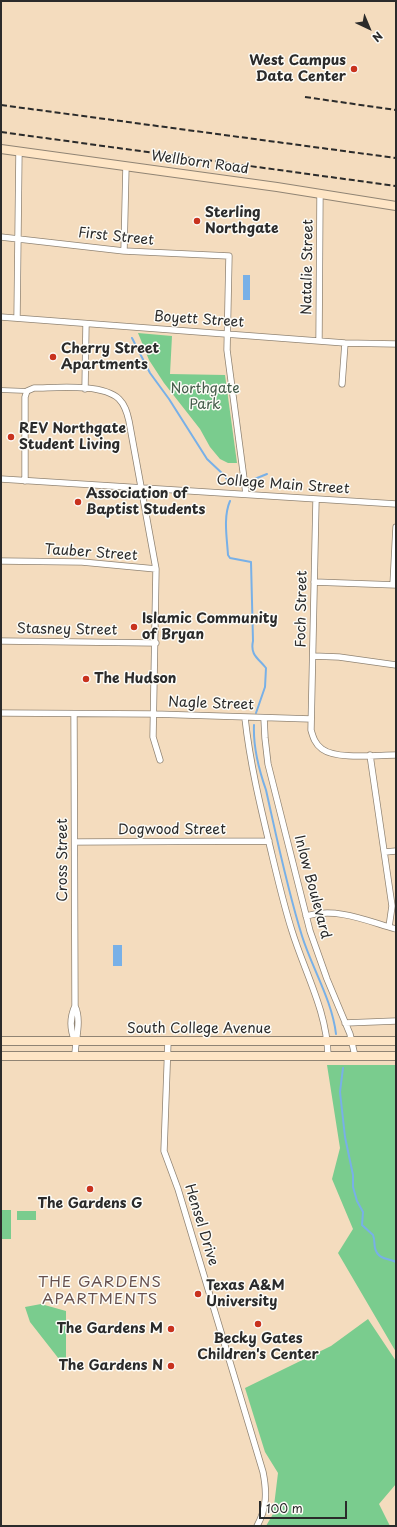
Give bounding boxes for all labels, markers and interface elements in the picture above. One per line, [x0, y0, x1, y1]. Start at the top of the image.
north arrow [349, 8, 389, 48]
text: N [369, 28, 387, 46]
place label: West Campus Data Center [249, 53, 346, 86]
marker: West Campus Data Center [349, 64, 359, 74]
street label: Wellborn Road [150, 148, 250, 178]
place label: Sterling Northgate [205, 205, 279, 238]
marker: Sterling Northgate [192, 216, 202, 226]
street label: Natalie Street [299, 219, 317, 315]
street label: First Street [77, 225, 155, 249]
street label: Boyett Street [153, 308, 245, 332]
place label: Cherry Street Apartments [61, 341, 159, 374]
marker: Cherry Street Apartments [48, 352, 58, 362]
park label: Northgate Park [170, 381, 240, 414]
place label: REV Northgate Student Living [19, 421, 126, 454]
marker: REV Northgate Student Living [6, 432, 16, 442]
street label: College Main Street [216, 472, 350, 498]
place label: Association of Baptist Students [86, 486, 205, 518]
marker: Association of Baptist Students [73, 497, 83, 507]
street label: Tauber Street [44, 541, 138, 565]
street label: Foch Street [293, 570, 311, 648]
place label: Islamic Community of Bryan [142, 611, 278, 644]
street label: Stasney Street [17, 621, 117, 639]
marker: Islamic Community of Bryan [129, 622, 139, 632]
place label: The Hudson [94, 671, 176, 687]
marker: The Hudson [81, 674, 91, 684]
street label: Nagle Street [168, 694, 254, 714]
street label: Cross Street [55, 818, 71, 902]
street label: Dogwood Street [118, 822, 226, 838]
street label: Inlow Boulevard [290, 833, 334, 941]
street label: South College Avenue [127, 1021, 271, 1037]
street label: Hensel Drive [181, 1182, 221, 1268]
marker: The Gardens G [85, 1184, 95, 1194]
place label: The Gardens G [38, 1196, 142, 1212]
district label: THE GARDENS APARTMENTS [39, 1274, 161, 1309]
place label: Texas A&M University [206, 1278, 285, 1310]
marker: Texas A&M University [193, 1289, 203, 1299]
marker: Becky Gates Children's Center [253, 1319, 263, 1329]
place label: The Gardens M [56, 1321, 163, 1337]
marker: The Gardens M [166, 1324, 176, 1334]
place label: Becky Gates Children's Center [197, 1331, 319, 1364]
place label: The Gardens N [58, 1358, 163, 1374]
marker: The Gardens N [166, 1361, 176, 1371]
scale bar [261, 1493, 349, 1519]
text: 100 m [266, 1499, 303, 1517]

